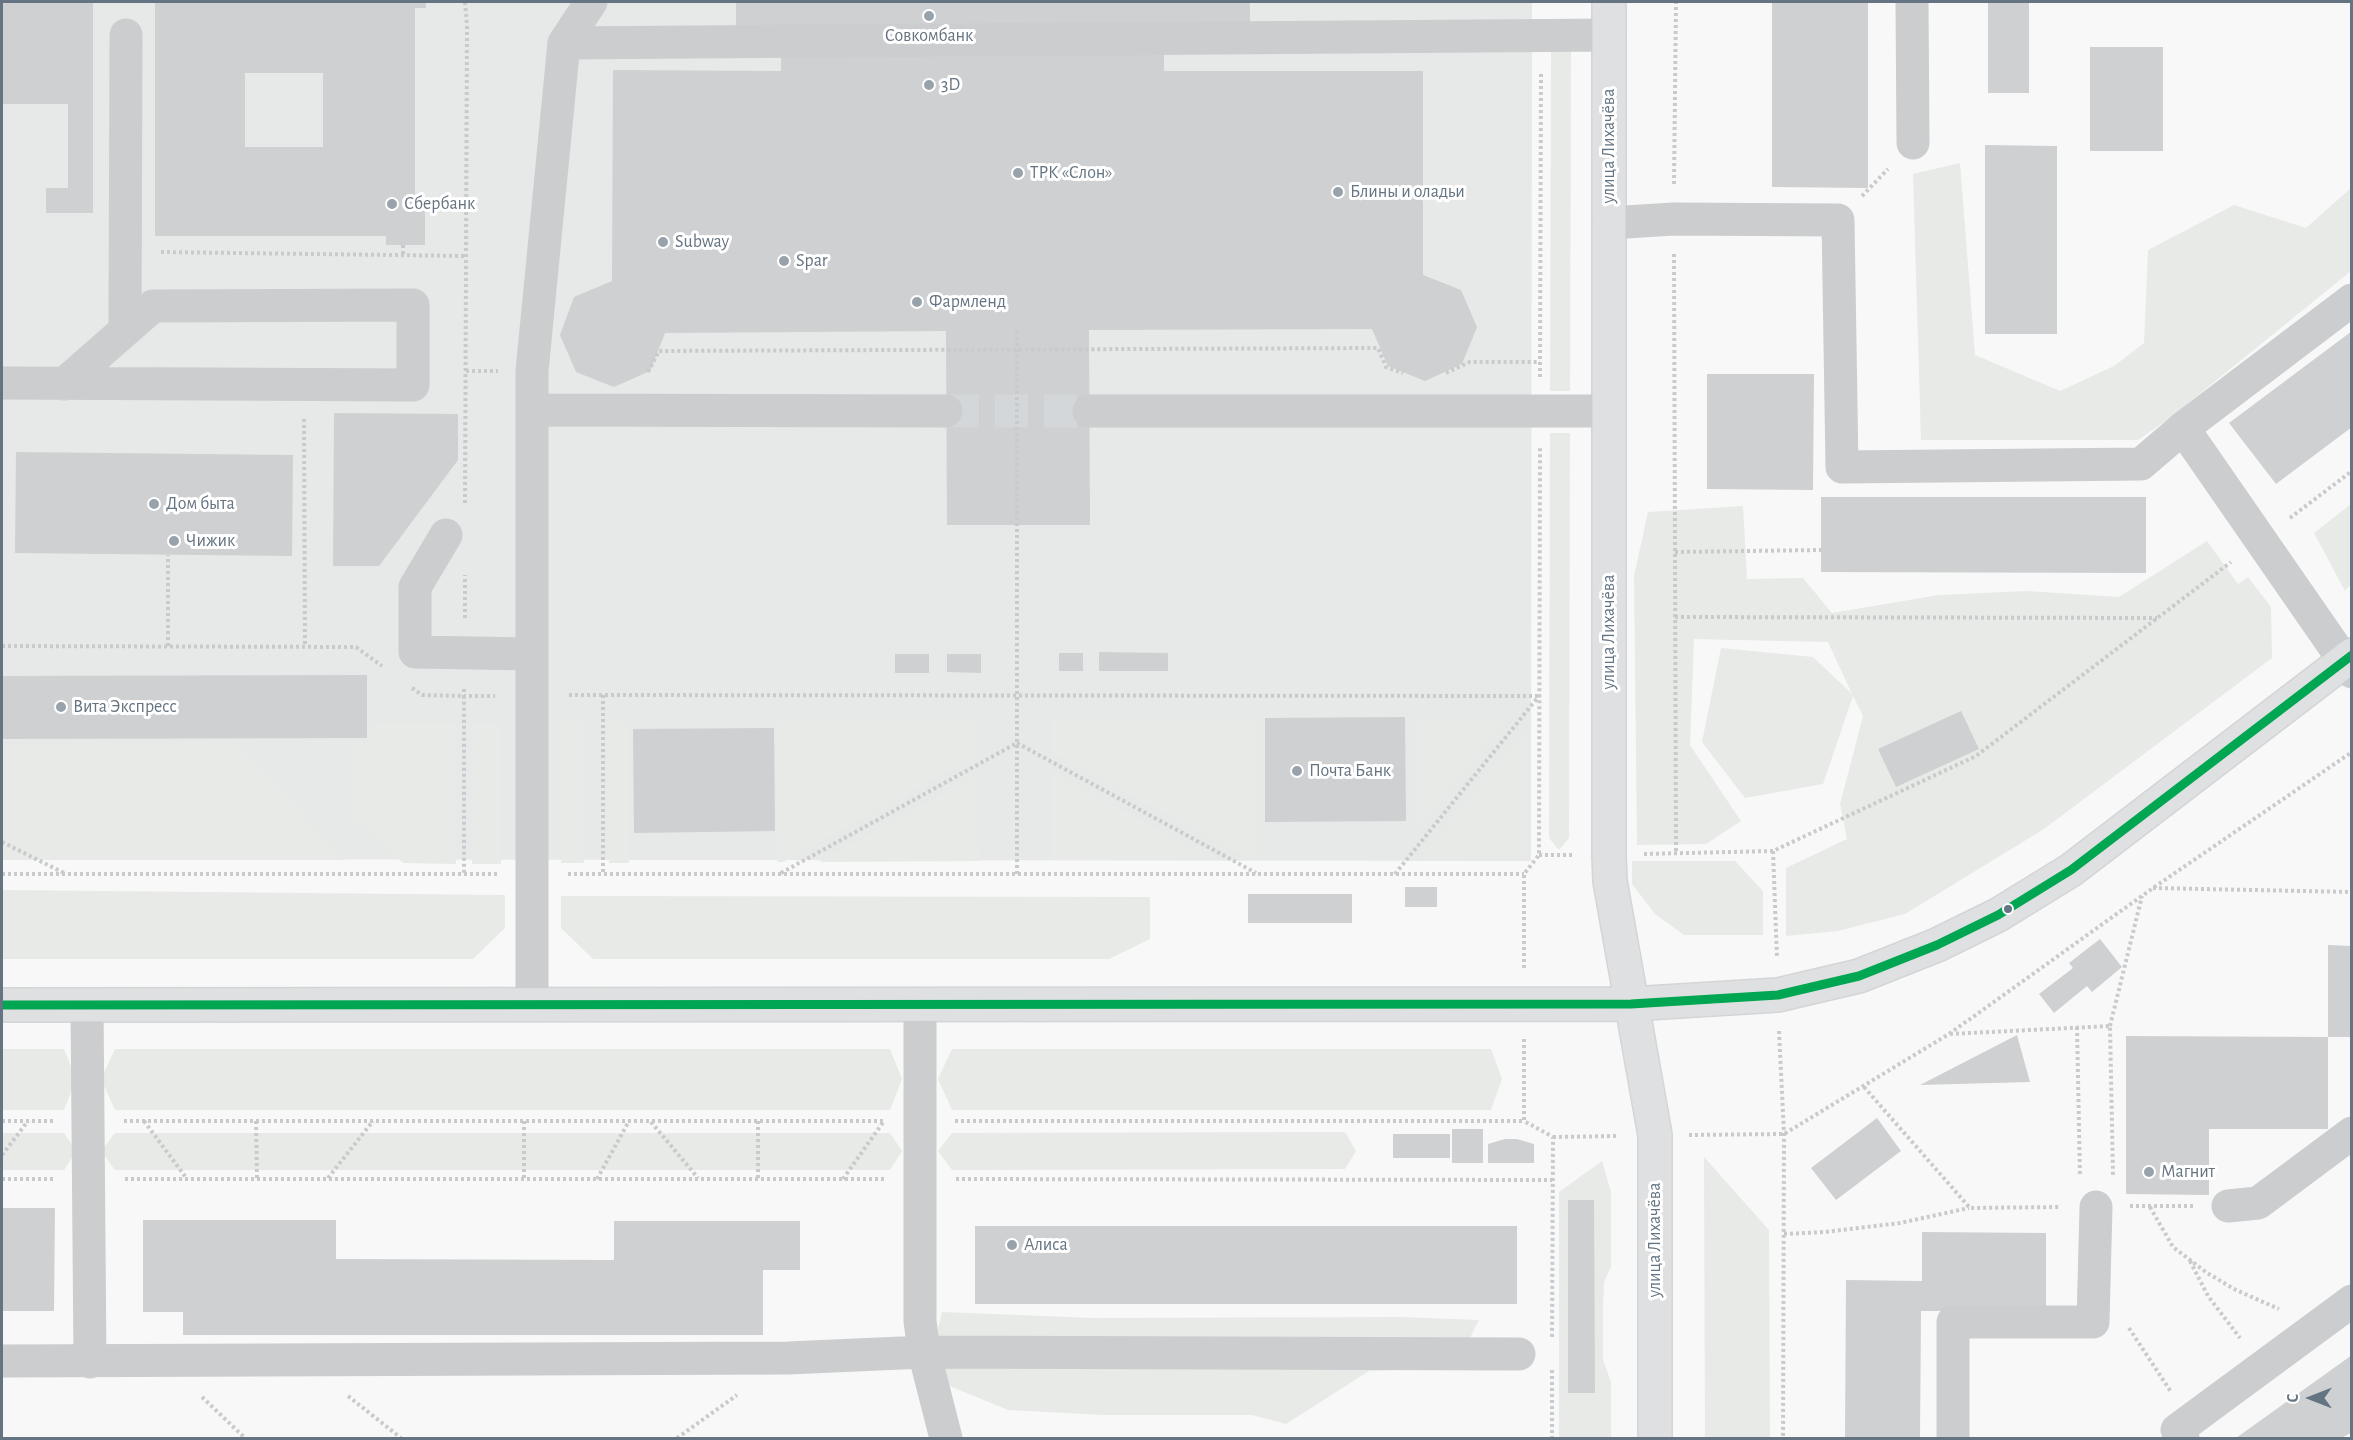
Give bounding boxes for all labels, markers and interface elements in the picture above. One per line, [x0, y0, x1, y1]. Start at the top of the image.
marker: Совкомбанк [922, 9, 936, 23]
place label: Совкомбанк [885, 25, 973, 47]
place label: 3D [941, 74, 960, 96]
marker: 3D [922, 78, 936, 92]
street label: улица Лихачёва [1598, 89, 1620, 203]
place label: ТРК «Слон» [1030, 162, 1112, 184]
marker: ТРК «Слон» [1011, 166, 1025, 180]
place label: Блины и оладьи [1350, 181, 1465, 203]
marker: Блины и оладьи [1331, 185, 1345, 199]
place label: Сбербанк [404, 193, 475, 215]
marker: Сбербанк [385, 197, 399, 211]
place label: Subway [675, 231, 729, 253]
marker: Subway [656, 235, 670, 249]
place label: Spar [796, 250, 828, 272]
marker: Spar [777, 254, 791, 268]
place label: Фармленд [929, 291, 1006, 313]
marker: Фармленд [910, 295, 924, 309]
place label: Дом быта [166, 493, 235, 515]
marker: Дом быта [147, 497, 161, 511]
place label: Чижик [186, 530, 235, 552]
marker: Чижик [167, 534, 181, 548]
street label: улица Лихачёва [1598, 575, 1620, 689]
place label: Вита Экспресс [73, 696, 177, 718]
marker: Вита Экспресс [54, 700, 68, 714]
place label: Почта Банк [1309, 760, 1391, 782]
marker: Почта Банк [1290, 764, 1304, 778]
unlabelled marker [2002, 903, 2014, 915]
place label: Магнит [2161, 1161, 2215, 1183]
marker: Магнит [2142, 1165, 2156, 1179]
street label: улица Лихачёва [1644, 1183, 1666, 1297]
place label: Алиса [1024, 1234, 1068, 1256]
marker: Алиса [1005, 1238, 1019, 1252]
north arrow [2281, 1368, 2341, 1428]
text: С [2285, 1394, 2301, 1402]

